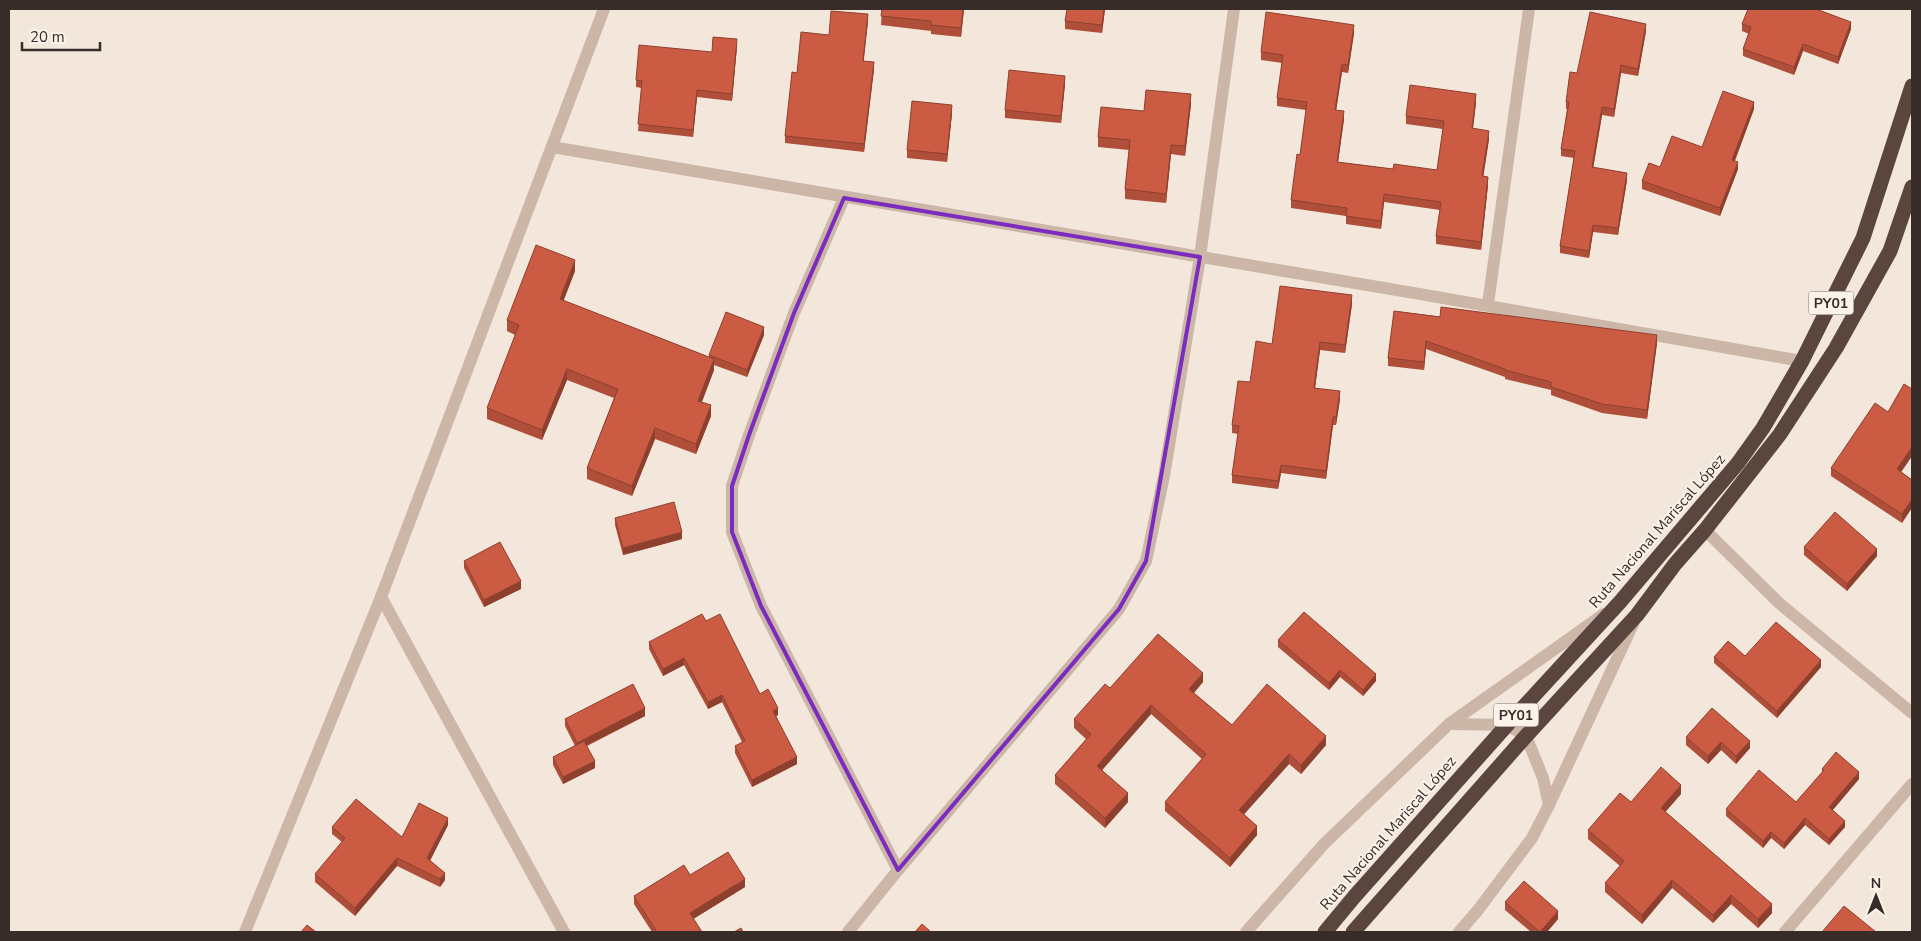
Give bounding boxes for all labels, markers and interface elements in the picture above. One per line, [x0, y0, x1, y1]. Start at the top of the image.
scale bar [22, 20, 100, 52]
text: 20 m [30, 27, 65, 47]
road number: PY01 [1808, 292, 1854, 314]
street label: Ruta Nacional Mariscal López [1584, 450, 1730, 612]
road number: PY01 [1494, 704, 1538, 726]
street label: Ruta Nacional Mariscal López [1315, 752, 1461, 914]
north arrow [1851, 871, 1901, 921]
text: N [1871, 874, 1881, 893]

